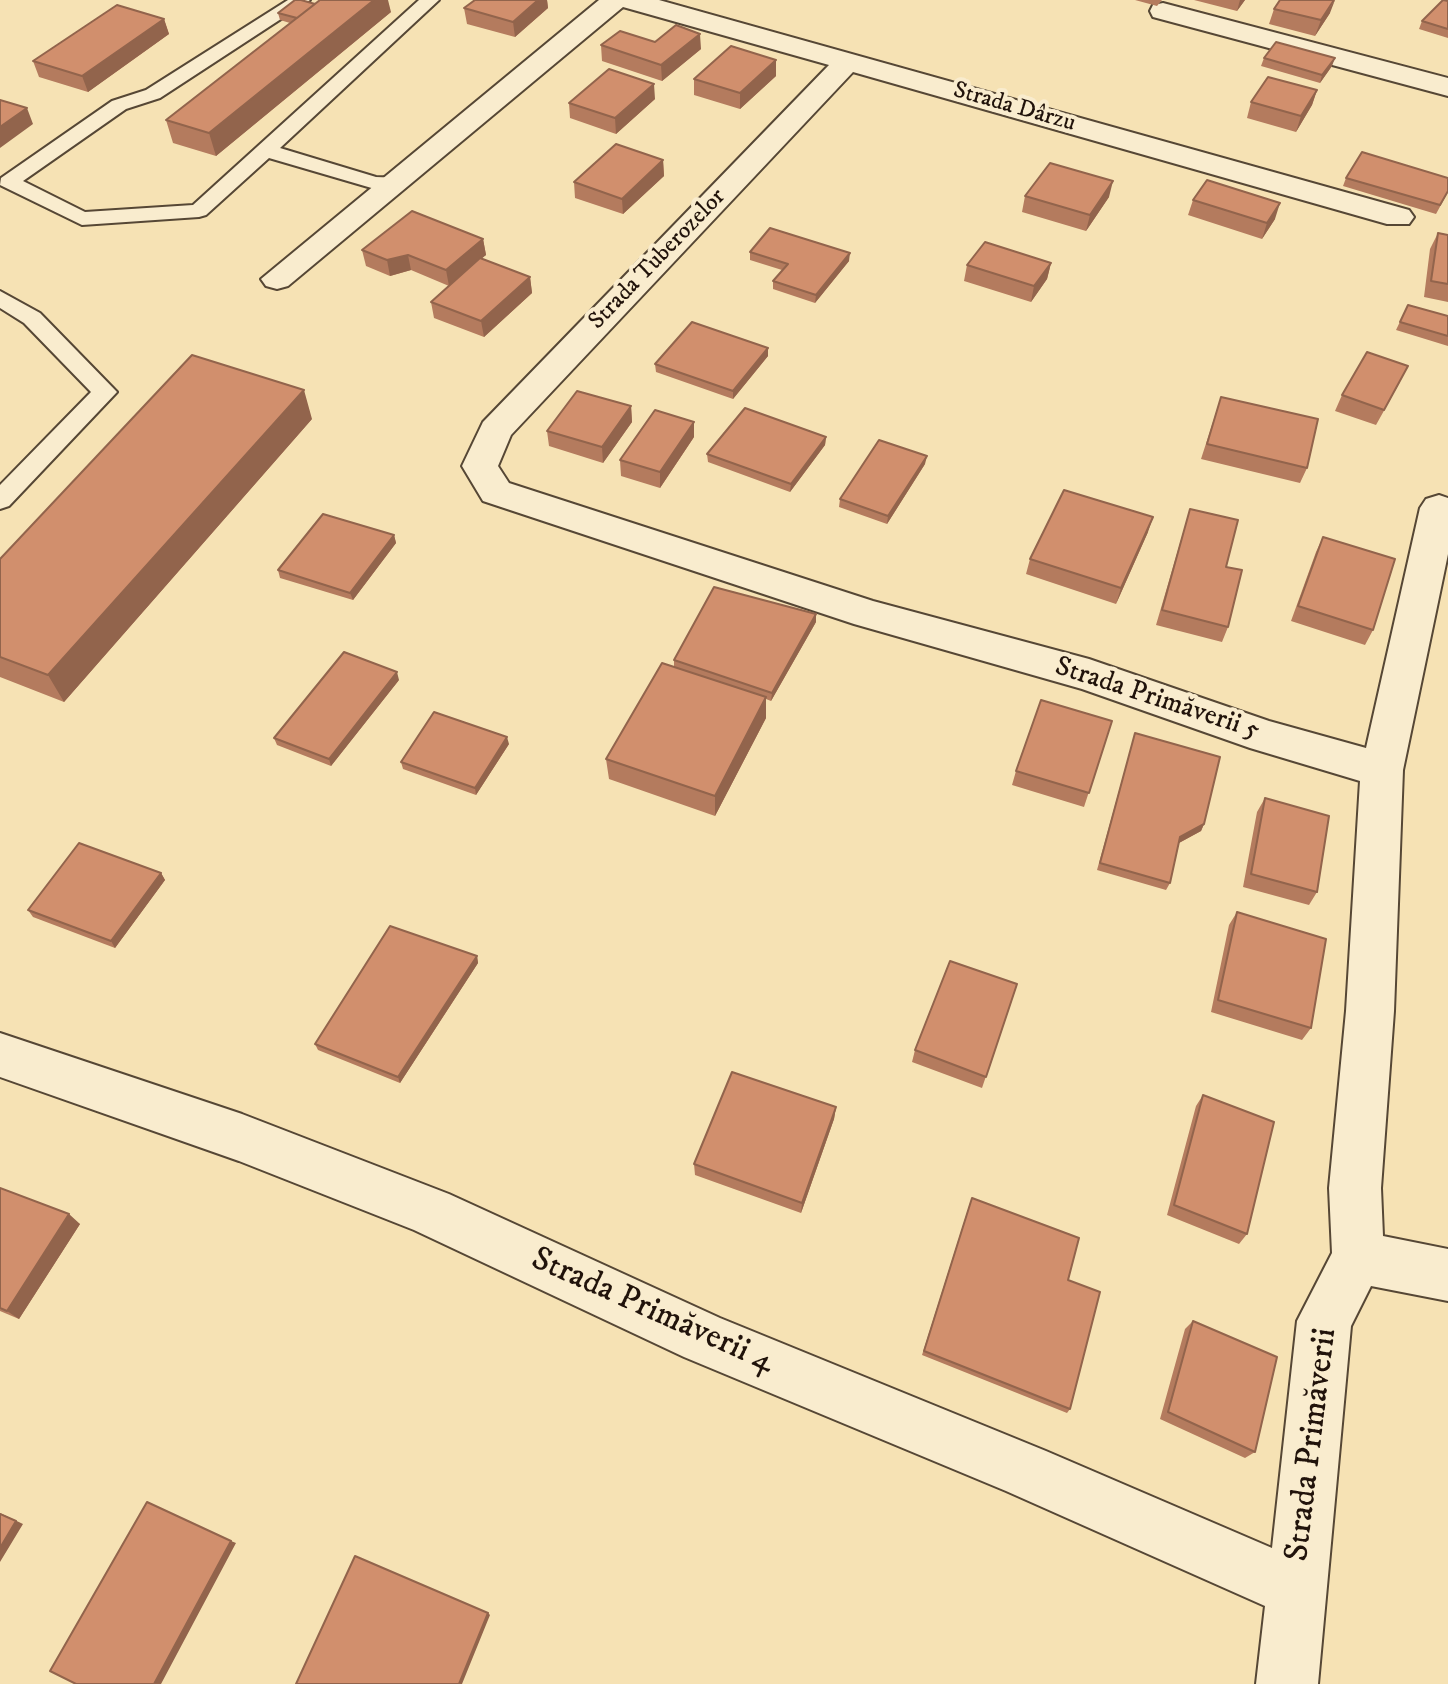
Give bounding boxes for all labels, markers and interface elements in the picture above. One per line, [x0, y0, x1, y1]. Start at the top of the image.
street label: Strada Dârzu [950, 77, 1078, 139]
street label: Strada Tuberozelor [584, 184, 732, 336]
street label: Strada Primăverii 5 [1050, 651, 1264, 749]
street label: Strada Primăverii 4 [524, 1240, 780, 1384]
street label: Strada Primăverii [1278, 1326, 1348, 1564]

